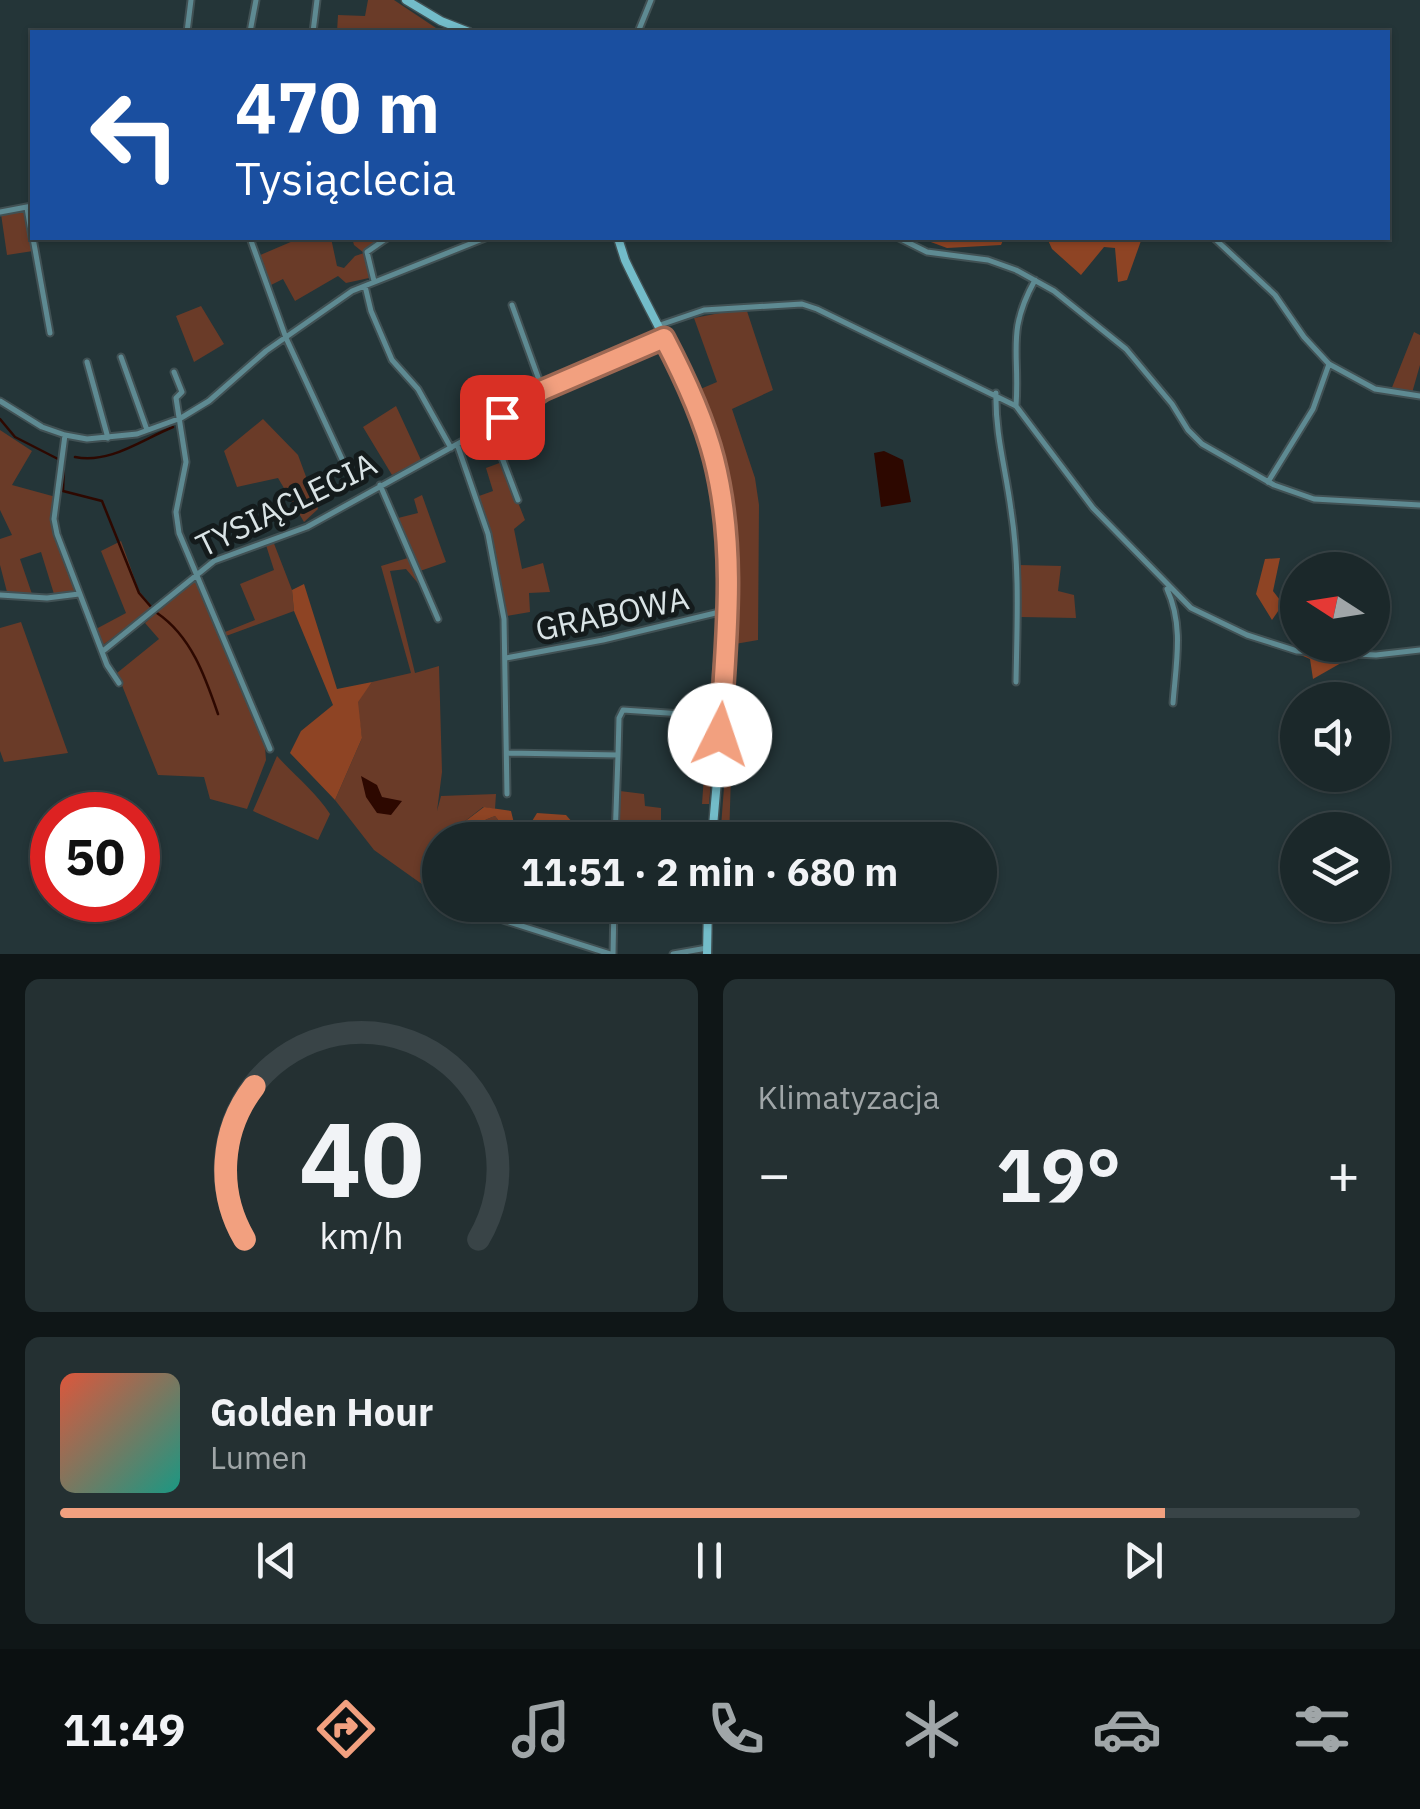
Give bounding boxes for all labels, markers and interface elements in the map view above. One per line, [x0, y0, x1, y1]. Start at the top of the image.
text: 470 m [235, 61, 440, 152]
icon: left [70, 70, 200, 200]
text: Tysiąclecia [235, 149, 456, 207]
pin [460, 375, 545, 460]
icon: arrive [475, 390, 530, 445]
street label: TYSIĄCLECIA [189, 442, 383, 566]
north arrow [1280, 552, 1390, 662]
map controls [1280, 552, 1390, 922]
street label: GRABOWA [531, 576, 693, 650]
button: sound [1280, 682, 1390, 792]
position arrow [668, 683, 772, 787]
speed limit sign: 50 [30, 792, 160, 922]
button: layers [1280, 812, 1390, 922]
text: 11:51 · 2 min · 680 m [521, 847, 898, 896]
text: Klimatyzacja [758, 1076, 940, 1118]
text: 40 [299, 1090, 424, 1226]
text: 19° [996, 1125, 1121, 1223]
text: − [758, 1138, 791, 1209]
text: + [1327, 1138, 1360, 1209]
text: km/h [319, 1212, 403, 1259]
text: Golden Hour [210, 1387, 433, 1436]
text: Lumen [210, 1436, 308, 1478]
icon: previous [249, 1533, 304, 1588]
icon: pause [682, 1533, 737, 1588]
icon: next [1116, 1533, 1171, 1588]
icon: directions [311, 1694, 381, 1764]
icon: music [506, 1694, 576, 1764]
icon: phone [701, 1694, 771, 1764]
icon: climate [897, 1694, 967, 1764]
icon: car [1092, 1694, 1162, 1764]
icon: filters [1287, 1694, 1357, 1764]
text: 11:49 [63, 1700, 186, 1758]

